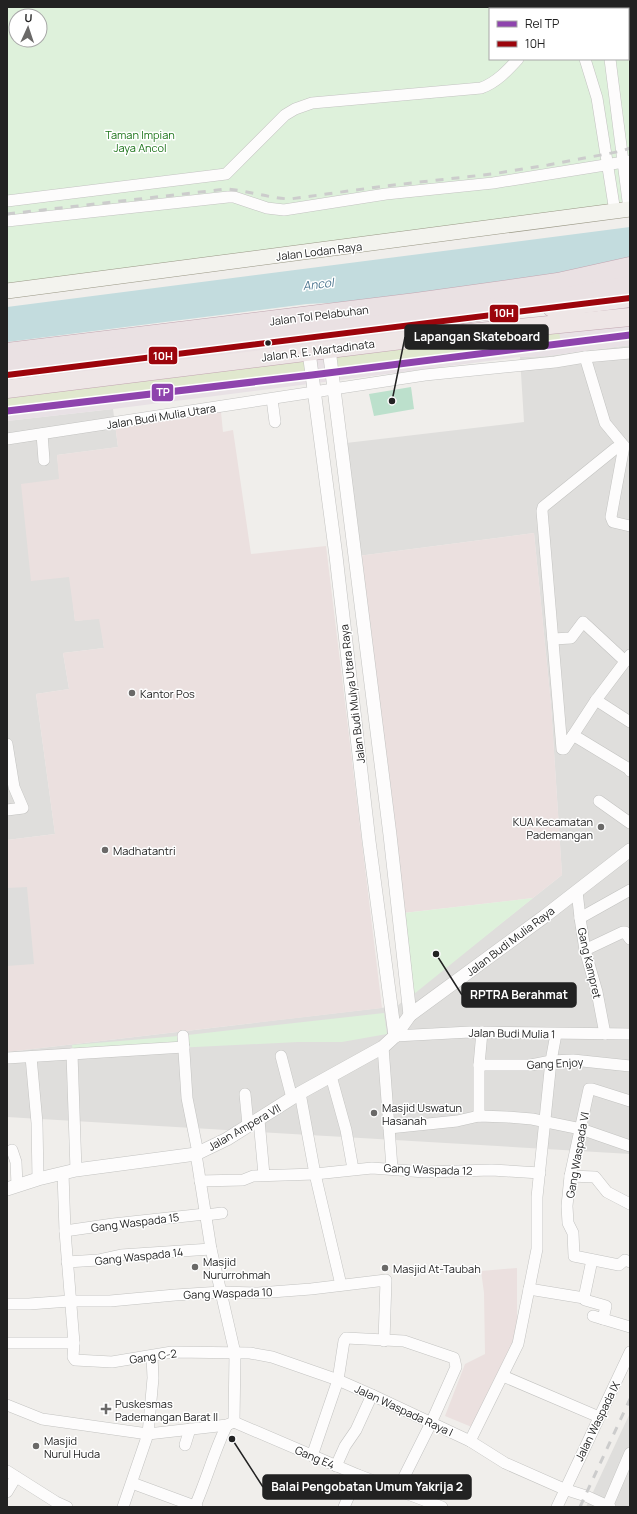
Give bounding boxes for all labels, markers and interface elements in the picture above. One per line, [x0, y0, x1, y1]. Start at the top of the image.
north arrow [8, 8, 48, 48]
legend [489, 8, 629, 60]
text: U [24, 10, 33, 25]
text: Rel TP [525, 15, 559, 32]
text: 10H [525, 35, 545, 52]
park label: Taman Impian Jaya Ancol [105, 127, 175, 155]
street label: Jalan Lodan Raya [275, 238, 363, 264]
water label: Ancol [302, 273, 337, 294]
street label: Jalan Tol Pelabuhan [269, 301, 369, 329]
line badge: 10H [489, 304, 519, 323]
text: 10H [494, 305, 514, 320]
callout: Lapangan Skateboard [405, 325, 548, 349]
text: Lapangan Skateboard [414, 328, 540, 345]
street label: Jalan R. E. Martadinata [261, 336, 375, 364]
unlabelled marker [263, 338, 273, 348]
line badge: 10H [148, 346, 178, 365]
text: 10H [153, 348, 173, 363]
line badge: TP [151, 383, 174, 402]
text: TP [156, 384, 170, 399]
street label: Jalan Budi Mulia Utara [105, 400, 217, 432]
street label: Jalan Budi Mulya Utara Raya [336, 624, 368, 764]
place label: Kantor Pos [140, 686, 195, 701]
marker: Kantor Pos [127, 688, 137, 698]
place label: KUA Kecamatan Pademangan [513, 814, 593, 842]
marker: KUA Kecamatan Pademangan [596, 822, 606, 832]
place label: Madhatantri [113, 843, 176, 858]
marker: Madhatantri [100, 845, 110, 855]
street label: Jalan Budi Mulia Raya [463, 903, 557, 979]
street label: Gang Kampret [575, 926, 605, 1000]
callout: RPTRA Berahmat [462, 983, 576, 1007]
text: RPTRA Berahmat [470, 986, 568, 1003]
street label: Jalan Budi Mulia 1 [469, 1025, 555, 1041]
street label: Gang Enjoy [526, 1054, 584, 1072]
street label: Jalan Ampera VII [205, 1100, 283, 1154]
place label: Masjid Uswatun Hasanah [382, 1100, 462, 1128]
marker: Masjid Uswatun Hasanah [369, 1108, 379, 1118]
street label: Gang Waspada VI [562, 1111, 592, 1199]
street label: Gang Waspada 12 [383, 1160, 473, 1178]
street label: Gang Waspada 15 [90, 1209, 180, 1235]
street label: Gang Waspada 14 [94, 1244, 184, 1268]
place label: Masjid Nururrohmah [203, 1254, 270, 1282]
place label: Masjid At-Taubah [393, 1261, 481, 1276]
marker: Masjid Nururrohmah [190, 1262, 200, 1272]
marker: Masjid At-Taubah [380, 1263, 390, 1273]
street label: Gang Waspada 10 [183, 1284, 273, 1302]
street label: Gang C-2 [128, 1345, 178, 1367]
street label: Jalan Waspada IX [571, 1378, 623, 1463]
street label: Jalan Waspada Raya I [352, 1381, 456, 1439]
place label: Puskesmas Pademangan Barat II [115, 1396, 218, 1424]
marker: Puskesmas Pademangan Barat II [100, 1403, 112, 1415]
place label: Masjid Nurul Huda [44, 1433, 100, 1461]
marker: Masjid Nurul Huda [31, 1441, 41, 1451]
street label: Gang E4 [293, 1442, 337, 1472]
callout: Balai Pengobatan Umum Yakrija 2 [263, 1475, 471, 1499]
text: Balai Pengobatan Umum Yakrija 2 [271, 1478, 463, 1495]

